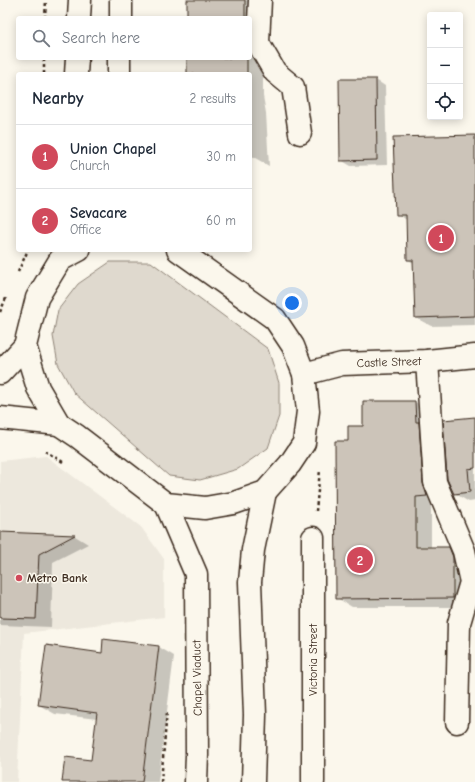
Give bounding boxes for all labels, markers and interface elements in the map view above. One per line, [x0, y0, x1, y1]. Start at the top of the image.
map controls [427, 12, 463, 120]
button: + [427, 12, 463, 48]
search box [16, 16, 252, 60]
icon: search [30, 27, 52, 49]
text: Search here [62, 29, 140, 47]
button: − [427, 48, 463, 84]
button: locate [427, 84, 463, 120]
text: Nearby [32, 89, 83, 108]
text: 2 results [189, 91, 236, 106]
text: Union Chapel [70, 140, 156, 158]
text: 1 [42, 149, 48, 164]
text: 30 m [206, 149, 236, 164]
text: Church [70, 158, 110, 173]
text: Sevacare [70, 204, 127, 222]
text: 2 [42, 213, 48, 228]
text: 60 m [206, 213, 236, 228]
text: Office [70, 222, 101, 237]
pin: 1 [428, 223, 454, 253]
your location [282, 293, 302, 313]
street label: Castle Street [356, 354, 422, 370]
pin: 2 [347, 545, 373, 575]
place label: Metro Bank [27, 571, 88, 585]
marker: Metro Bank [14, 573, 24, 583]
street label: Victoria Street [306, 623, 320, 696]
street label: Chapel Viaduct [189, 639, 205, 716]

